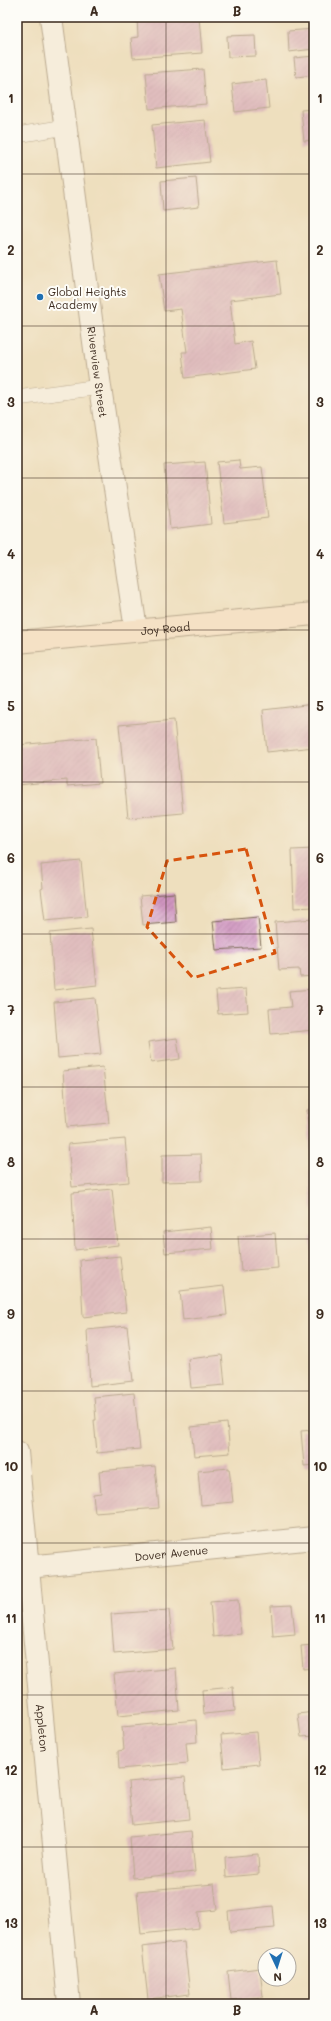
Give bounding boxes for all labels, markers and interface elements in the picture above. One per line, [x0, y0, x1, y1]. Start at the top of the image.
text: A [89, 2, 99, 19]
text: B [233, 2, 242, 19]
text: 1 [8, 89, 14, 106]
text: 1 [317, 89, 323, 106]
text: 2 [7, 241, 15, 258]
text: 2 [316, 241, 324, 258]
place label: Global Heights Academy [48, 284, 126, 312]
marker: Global Heights Academy [35, 292, 45, 302]
street label: Riverview Street [85, 325, 112, 419]
text: 3 [7, 393, 15, 410]
text: 3 [316, 393, 324, 410]
text: 4 [7, 545, 15, 562]
text: 4 [316, 545, 324, 562]
street label: Joy Road [140, 618, 191, 638]
text: 5 [7, 697, 15, 714]
text: 5 [316, 697, 324, 714]
text: 6 [7, 849, 15, 866]
text: 6 [316, 849, 324, 866]
text: 7 [7, 1001, 15, 1018]
text: 7 [316, 1001, 324, 1018]
text: 8 [7, 1153, 15, 1170]
text: 8 [316, 1153, 324, 1170]
text: 9 [7, 1305, 15, 1322]
text: 9 [316, 1305, 324, 1322]
text: 10 [4, 1457, 18, 1474]
text: 10 [313, 1457, 327, 1474]
street label: Dover Avenue [134, 1541, 209, 1564]
text: 11 [5, 1609, 17, 1626]
text: 11 [314, 1609, 326, 1626]
street label: Appleton [33, 1703, 53, 1753]
text: 12 [4, 1761, 18, 1778]
text: 12 [313, 1761, 327, 1778]
text: 13 [4, 1914, 18, 1931]
text: 13 [313, 1914, 327, 1931]
north arrow [257, 1947, 297, 1987]
text: N [273, 1970, 282, 1985]
text: A [89, 2001, 99, 2018]
text: B [233, 2001, 242, 2018]

